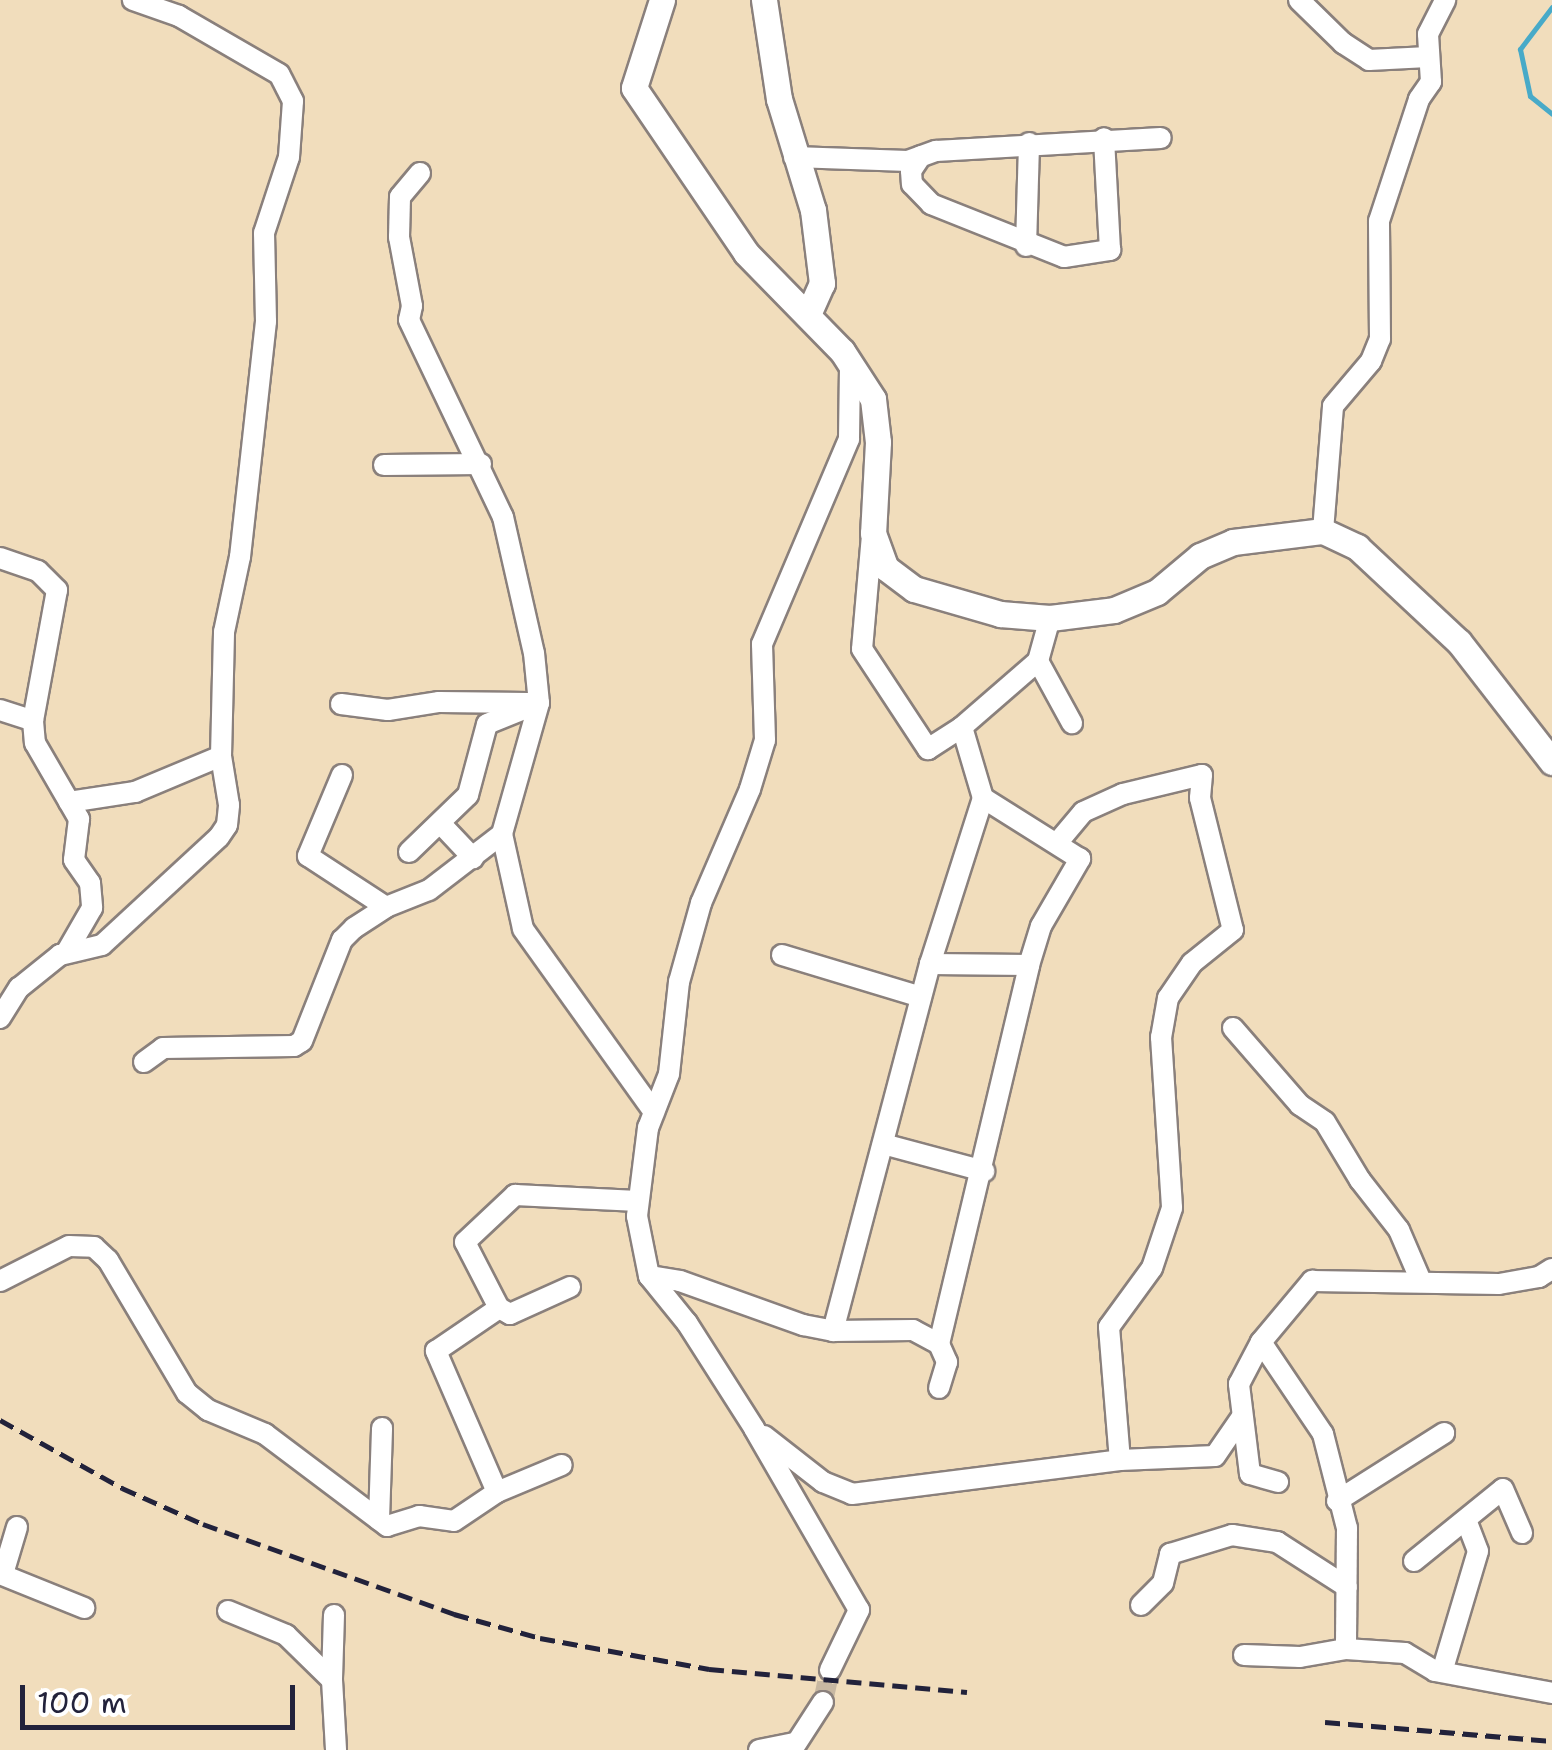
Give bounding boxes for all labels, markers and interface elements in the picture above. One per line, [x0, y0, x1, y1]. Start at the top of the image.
scale bar [25, 1665, 300, 1727]
text: 100 m [37, 1682, 127, 1723]

